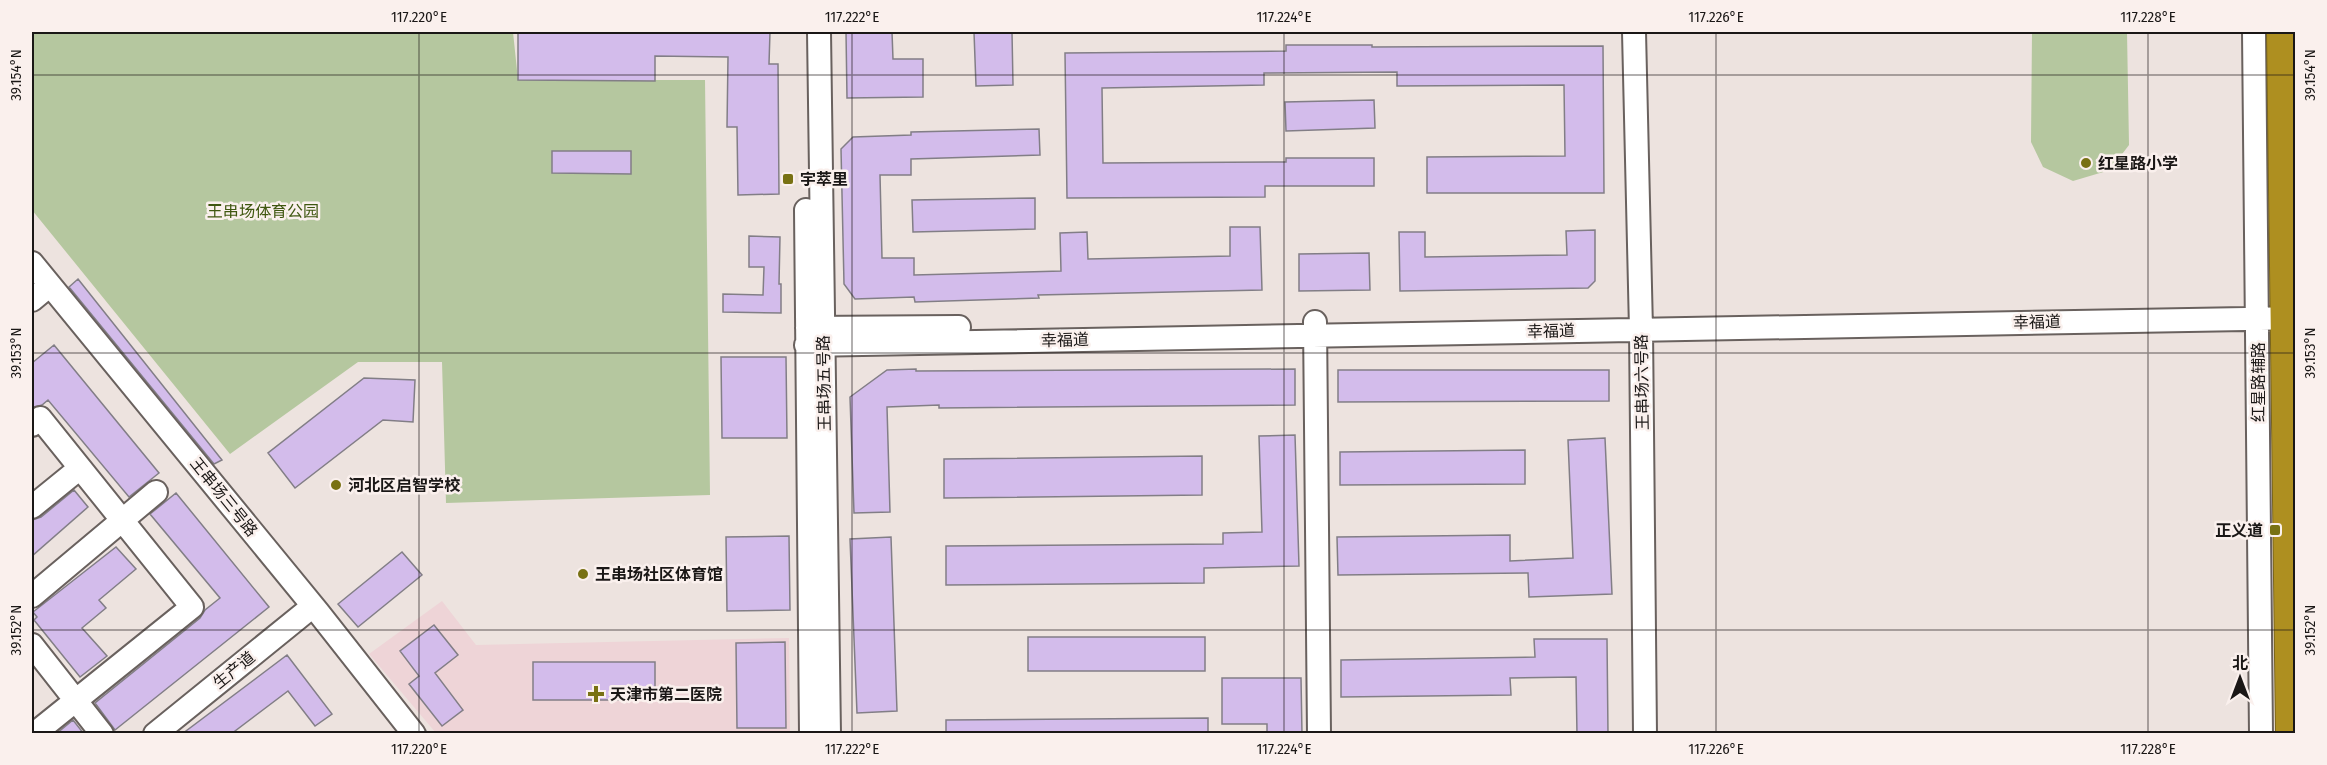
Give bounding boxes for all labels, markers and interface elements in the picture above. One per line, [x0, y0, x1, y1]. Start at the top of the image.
text: 117.220°E [391, 8, 447, 26]
text: 117.222°E [825, 8, 879, 26]
text: 117.224°E [1256, 8, 1312, 26]
text: 117.226°E [1688, 8, 1744, 26]
text: 117.228°E [2120, 8, 2176, 26]
text: 39.154°N [7, 49, 25, 101]
text: 39.154°N [2301, 49, 2319, 101]
place label: 红星路小学 [2098, 154, 2178, 173]
marker: 红星路小学 [2079, 156, 2093, 170]
place label: 宇萃里 [800, 170, 848, 189]
marker: 宇萃里 [781, 172, 795, 186]
park label: 王串场体育公园 [207, 202, 319, 221]
street label: 幸福道 [2013, 312, 2061, 332]
street label: 幸福道 [1527, 321, 1575, 341]
text: 39.153°N [7, 327, 25, 379]
text: 39.153°N [2301, 327, 2319, 379]
street label: 幸福道 [1041, 330, 1089, 350]
street label: 王串场六号路 [1632, 334, 1652, 430]
street label: 王串场五号路 [814, 335, 834, 431]
street label: 红星路辅路 [2249, 342, 2268, 422]
street label: 王串场三号路 [186, 454, 262, 540]
place label: 河北区启智学校 [348, 476, 461, 495]
marker: 河北区启智学校 [329, 478, 343, 492]
place label: 正义道 [2215, 521, 2263, 540]
marker: 正义道 [2268, 523, 2282, 537]
place label: 王串场社区体育馆 [595, 565, 723, 584]
marker: 王串场社区体育馆 [576, 567, 590, 581]
text: 39.152°N [7, 605, 25, 655]
text: 39.152°N [2301, 605, 2319, 655]
street label: 生产道 [209, 648, 259, 692]
north arrow [2210, 648, 2270, 708]
text: 北 [2232, 654, 2248, 673]
marker: 天津市第二医院 [587, 685, 605, 703]
place label: 天津市第二医院 [610, 685, 722, 704]
text: 117.220°E [391, 740, 447, 758]
text: 117.222°E [825, 740, 879, 758]
text: 117.224°E [1256, 740, 1312, 758]
text: 117.226°E [1688, 740, 1744, 758]
text: 117.228°E [2120, 740, 2176, 758]

